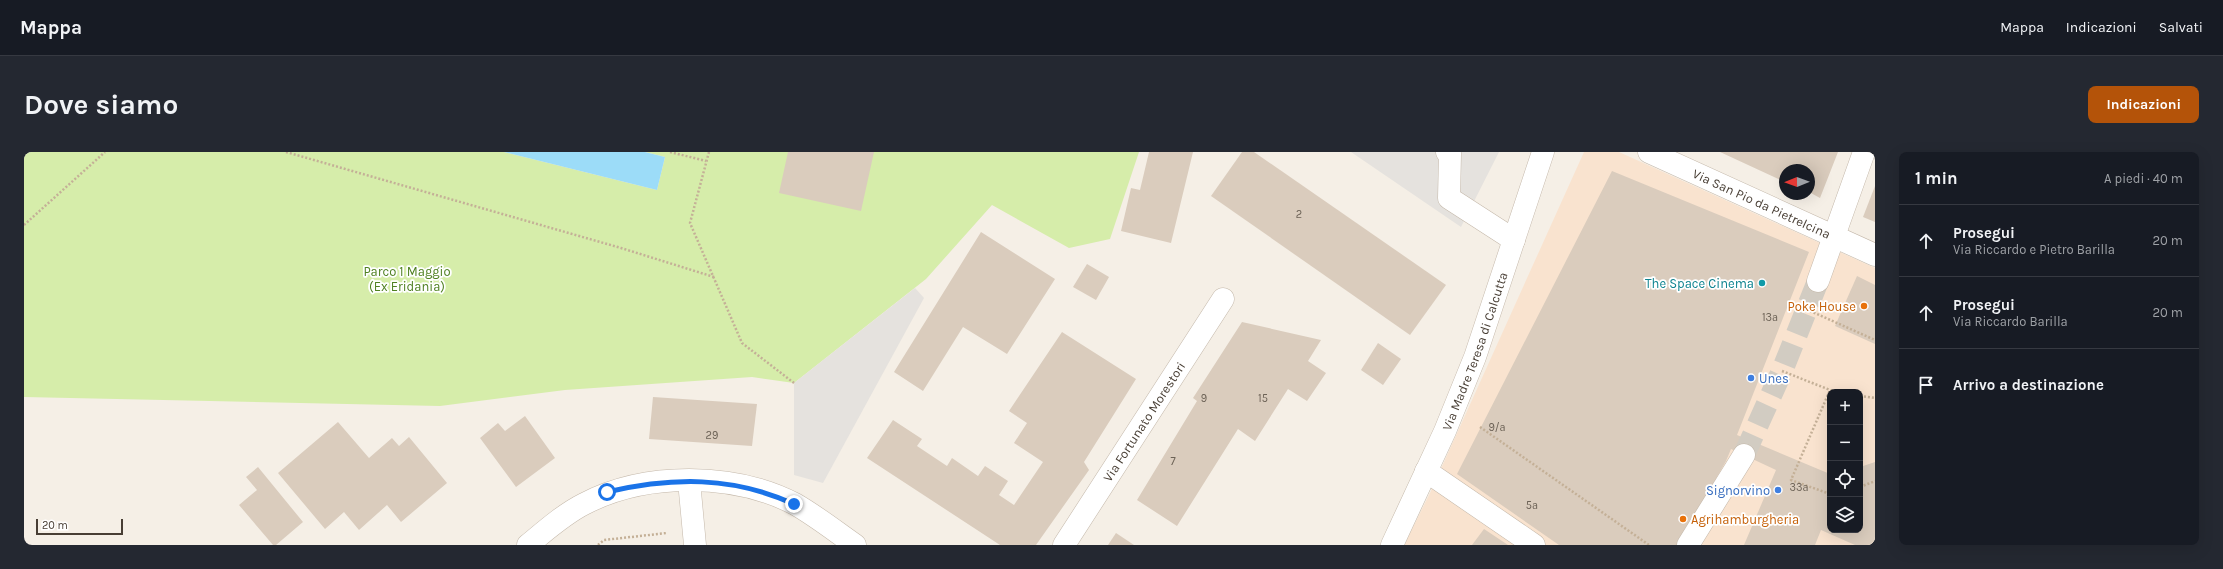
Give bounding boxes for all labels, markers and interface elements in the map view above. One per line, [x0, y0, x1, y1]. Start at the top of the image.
text: Mappa [20, 17, 82, 39]
text: Mappa [2000, 19, 2044, 36]
text: Indicazioni [2066, 19, 2137, 36]
text: Salvati [2159, 19, 2203, 36]
button: Indicazioni [2088, 86, 2199, 123]
text: Dove siamo [24, 88, 178, 121]
north arrow [1779, 164, 1815, 200]
street label: Via San Pio da Pietrelcina [1690, 166, 1833, 242]
text: 1 min [1915, 168, 1958, 188]
text: A piedi · 40 m [2104, 171, 2183, 186]
house number: 2 [1296, 208, 1302, 221]
text: Prosegui [1953, 224, 2015, 242]
icon: ahead [1915, 230, 1937, 252]
text: 20 m [2153, 233, 2183, 248]
text: Via Riccardo e Pietro Barilla [1953, 242, 2115, 257]
park label: Parco 1 Maggio (Ex Eridania) [363, 264, 451, 294]
street label: Via Madre Teresa di Calcutta [1439, 270, 1511, 433]
place label: The Space Cinema [1645, 276, 1754, 291]
marker: The Space Cinema [1757, 278, 1767, 288]
text: Prosegui [1953, 296, 2015, 314]
place label: Poke House [1787, 299, 1856, 314]
marker: Poke House [1859, 301, 1869, 311]
icon: ahead [1915, 302, 1937, 324]
text: 20 m [2153, 305, 2183, 320]
house number: 13a [1762, 311, 1778, 324]
text: Via Riccardo Barilla [1953, 314, 2068, 329]
street label: Via Fortunato Morestori [1100, 359, 1188, 484]
place label: Unes [1759, 371, 1789, 386]
marker: Unes [1746, 373, 1756, 383]
icon: arrive [1915, 374, 1937, 396]
text: Arrivo a destinazione [1953, 376, 2104, 394]
map controls [1827, 389, 1863, 533]
button: + [1827, 389, 1863, 425]
house number: 9 [1201, 392, 1207, 405]
house number: 15 [1258, 392, 1268, 405]
house number: 9/a [1488, 421, 1506, 434]
button: − [1827, 425, 1863, 461]
house number: 29 [706, 429, 718, 442]
house number: 7 [1170, 455, 1176, 468]
button: locate [1827, 461, 1863, 497]
house number: 33a [1789, 481, 1809, 494]
route start [598, 483, 616, 501]
place label: Signorvino [1706, 483, 1770, 498]
marker: Signorvino [1773, 485, 1783, 495]
route end [785, 495, 803, 513]
button: layers [1827, 497, 1863, 533]
house number: 5a [1526, 499, 1538, 512]
place label: Agrihamburgheria [1691, 512, 1799, 527]
marker: Agrihamburgheria [1678, 514, 1688, 524]
scale bar [36, 517, 123, 536]
text: 20 m [42, 519, 68, 532]

